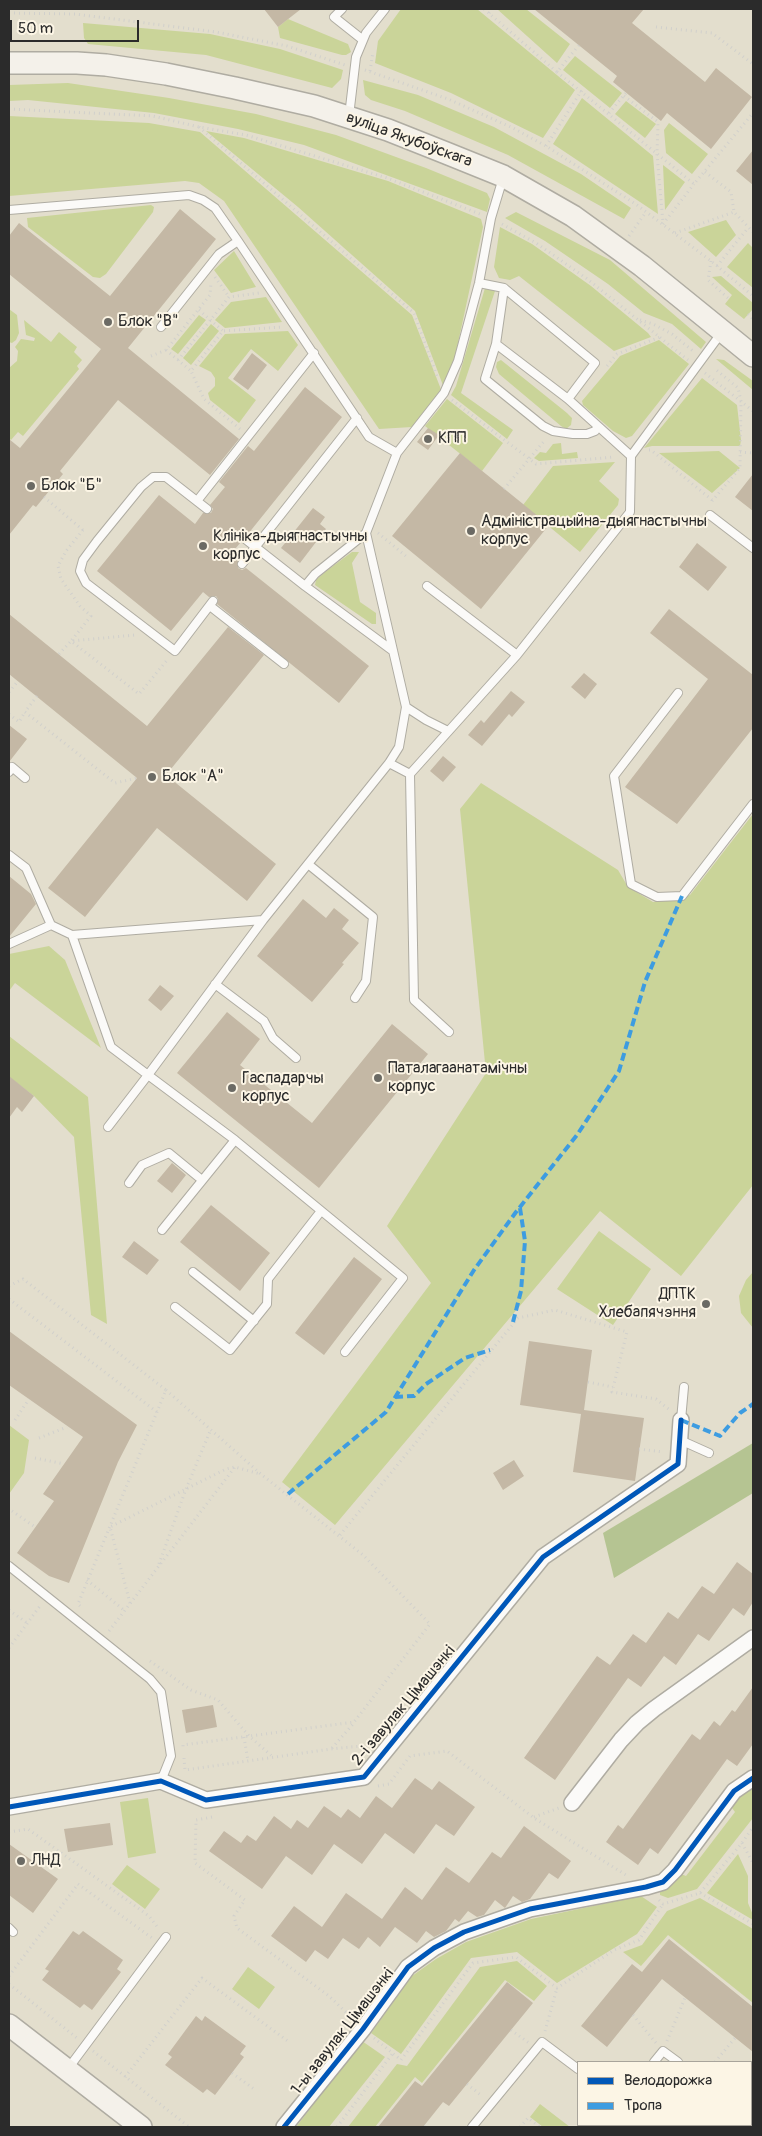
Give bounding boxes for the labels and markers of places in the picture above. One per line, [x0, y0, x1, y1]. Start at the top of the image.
place label: Блок "В" [118, 312, 178, 332]
marker: Блок "В" [102, 316, 114, 328]
place label: КПП [438, 429, 466, 449]
marker: КПП [422, 433, 434, 445]
place label: Блок "Б" [41, 476, 102, 496]
marker: Блок "Б" [25, 480, 37, 492]
place label: Адміністрацыйна-дыягнастычны корпус [481, 512, 707, 550]
marker: Адміністрацыйна-дыягнастычны корпус [465, 525, 477, 537]
place label: Клініка-дыягнастычны корпус [213, 527, 368, 565]
marker: Клініка-дыягнастычны корпус [197, 540, 209, 552]
place label: Блок "А" [162, 767, 224, 787]
marker: Блок "А" [146, 771, 158, 783]
place label: Паталагаанатамічны корпус [388, 1059, 527, 1097]
place label: Гаспадарчы корпус [242, 1069, 324, 1107]
marker: Паталагаанатамічны корпус [372, 1072, 384, 1084]
marker: Гаспадарчы корпус [226, 1082, 238, 1094]
place label: ДПТК Хлебапячэння [599, 1285, 696, 1323]
marker: ДПТК Хлебапячэння [700, 1298, 712, 1310]
place label: ЛНД [31, 1851, 60, 1871]
marker: ЛНД [15, 1855, 27, 1867]

